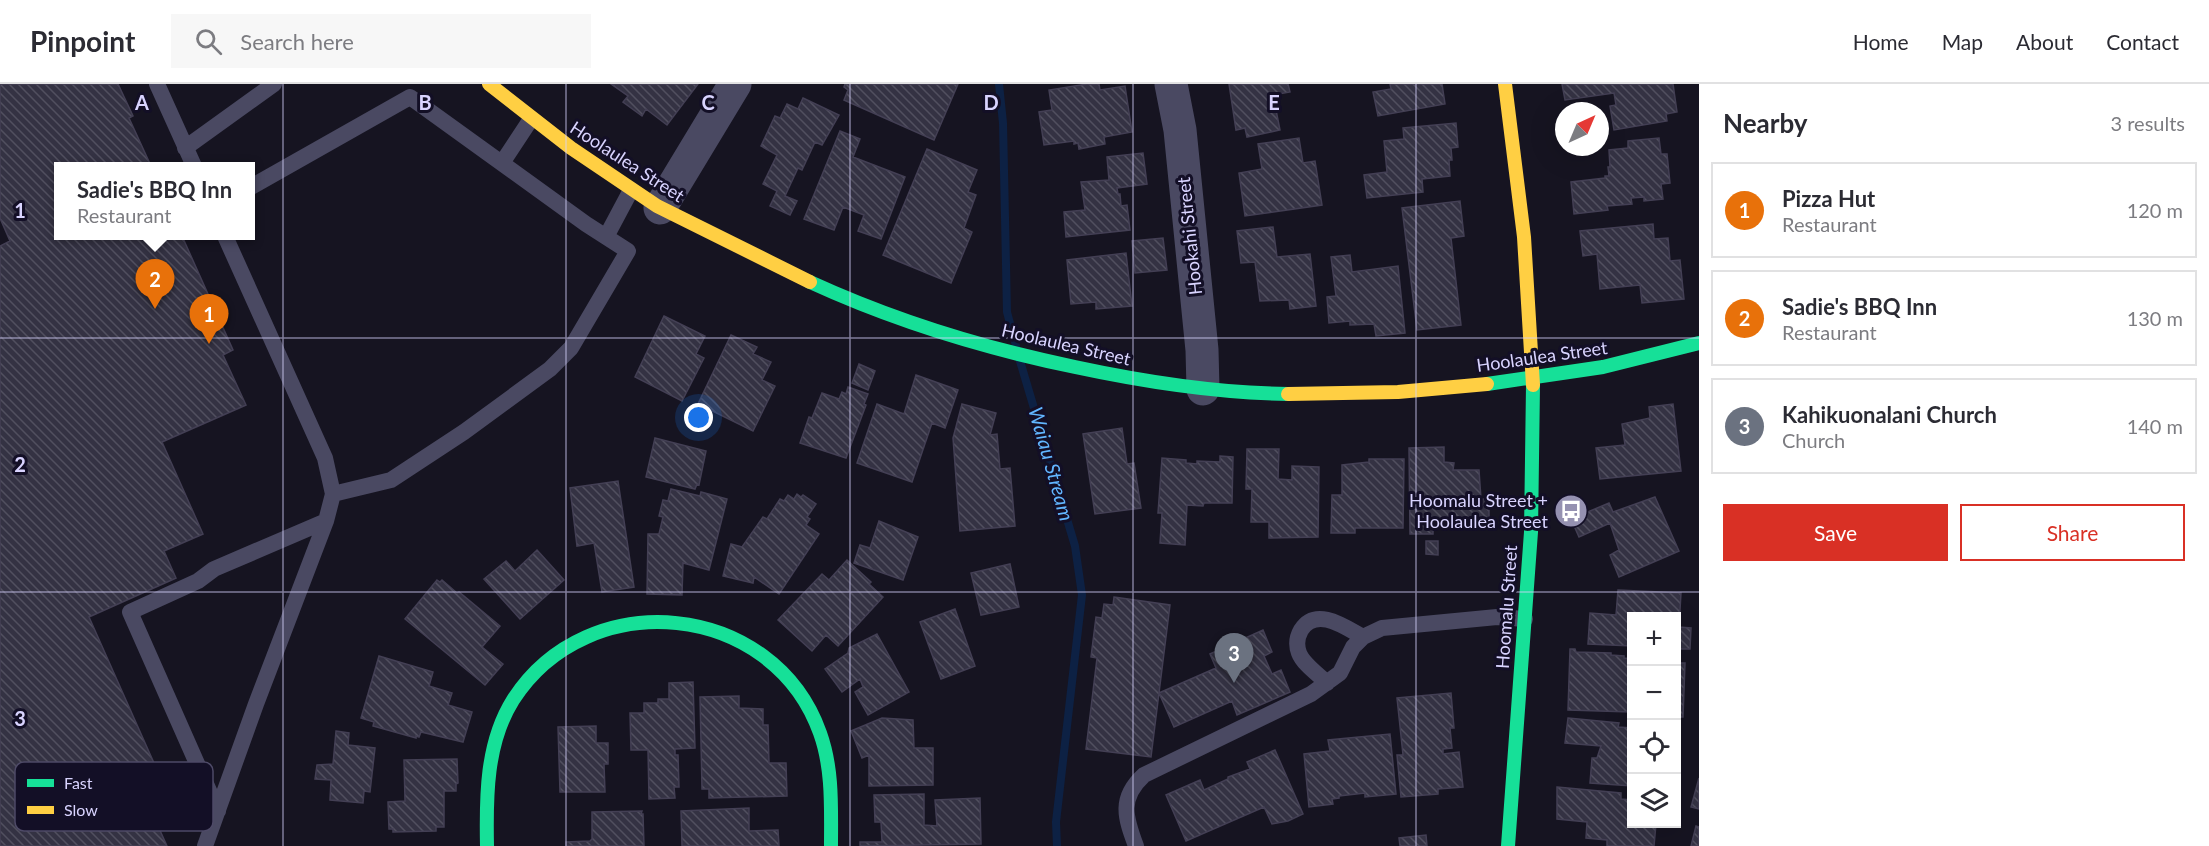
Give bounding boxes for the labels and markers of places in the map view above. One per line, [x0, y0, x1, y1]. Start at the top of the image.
pin: 2 [136, 260, 174, 309]
pin: 1 [190, 294, 228, 344]
place label: Hoomalu Street + Hoolaulea Street [1409, 489, 1549, 532]
bus stop icon: Hoomalu Street + Hoolaulea Street [1553, 493, 1589, 529]
pin: 3 [1214, 634, 1254, 683]

